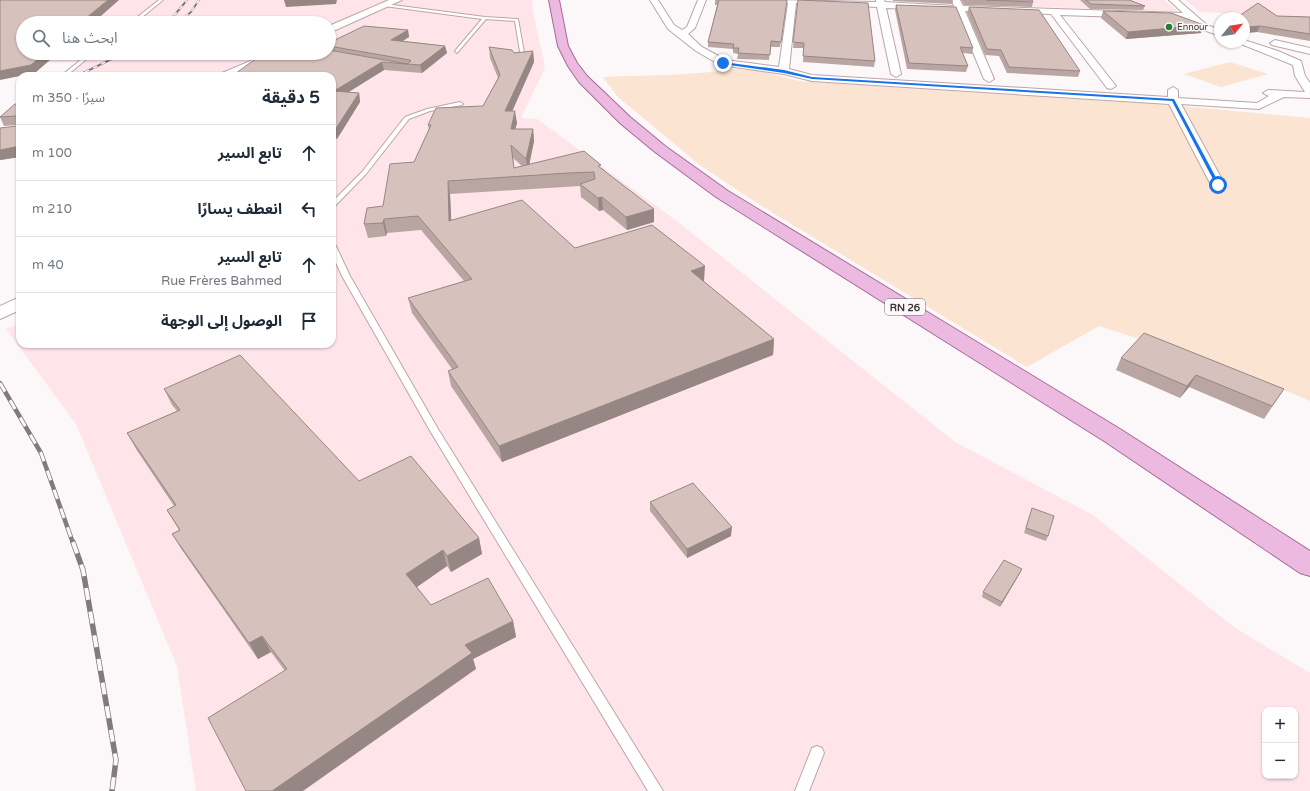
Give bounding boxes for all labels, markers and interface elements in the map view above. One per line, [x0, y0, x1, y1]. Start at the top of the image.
north arrow [1214, 12, 1250, 48]
search box [16, 16, 336, 60]
marker: Ennour [1164, 22, 1174, 32]
place label: Ennour [1177, 22, 1209, 33]
icon: search [30, 27, 52, 49]
text: ابحث هنا [62, 29, 118, 47]
route end [714, 54, 732, 72]
text: 5 دقيقة [262, 87, 320, 108]
text: سيرًا · 350 m [32, 90, 105, 106]
icon: ahead [298, 142, 320, 164]
text: تابع السير [218, 144, 282, 162]
text: 100 m [32, 145, 72, 161]
route start [1209, 176, 1227, 194]
icon: left [298, 198, 320, 220]
text: انعطف يسارًا [198, 200, 282, 218]
text: 210 m [32, 201, 72, 217]
text: تابع السير [218, 248, 282, 266]
icon: ahead [298, 254, 320, 276]
text: 40 m [32, 257, 64, 273]
text: Rue Frères Bahmed [161, 273, 282, 289]
road number: RN 26 [885, 299, 925, 315]
icon: arrive [298, 310, 320, 332]
text: الوصول إلى الوجهة [161, 312, 282, 330]
map controls [1262, 707, 1298, 779]
button: + [1262, 707, 1298, 743]
button: − [1262, 743, 1298, 779]

